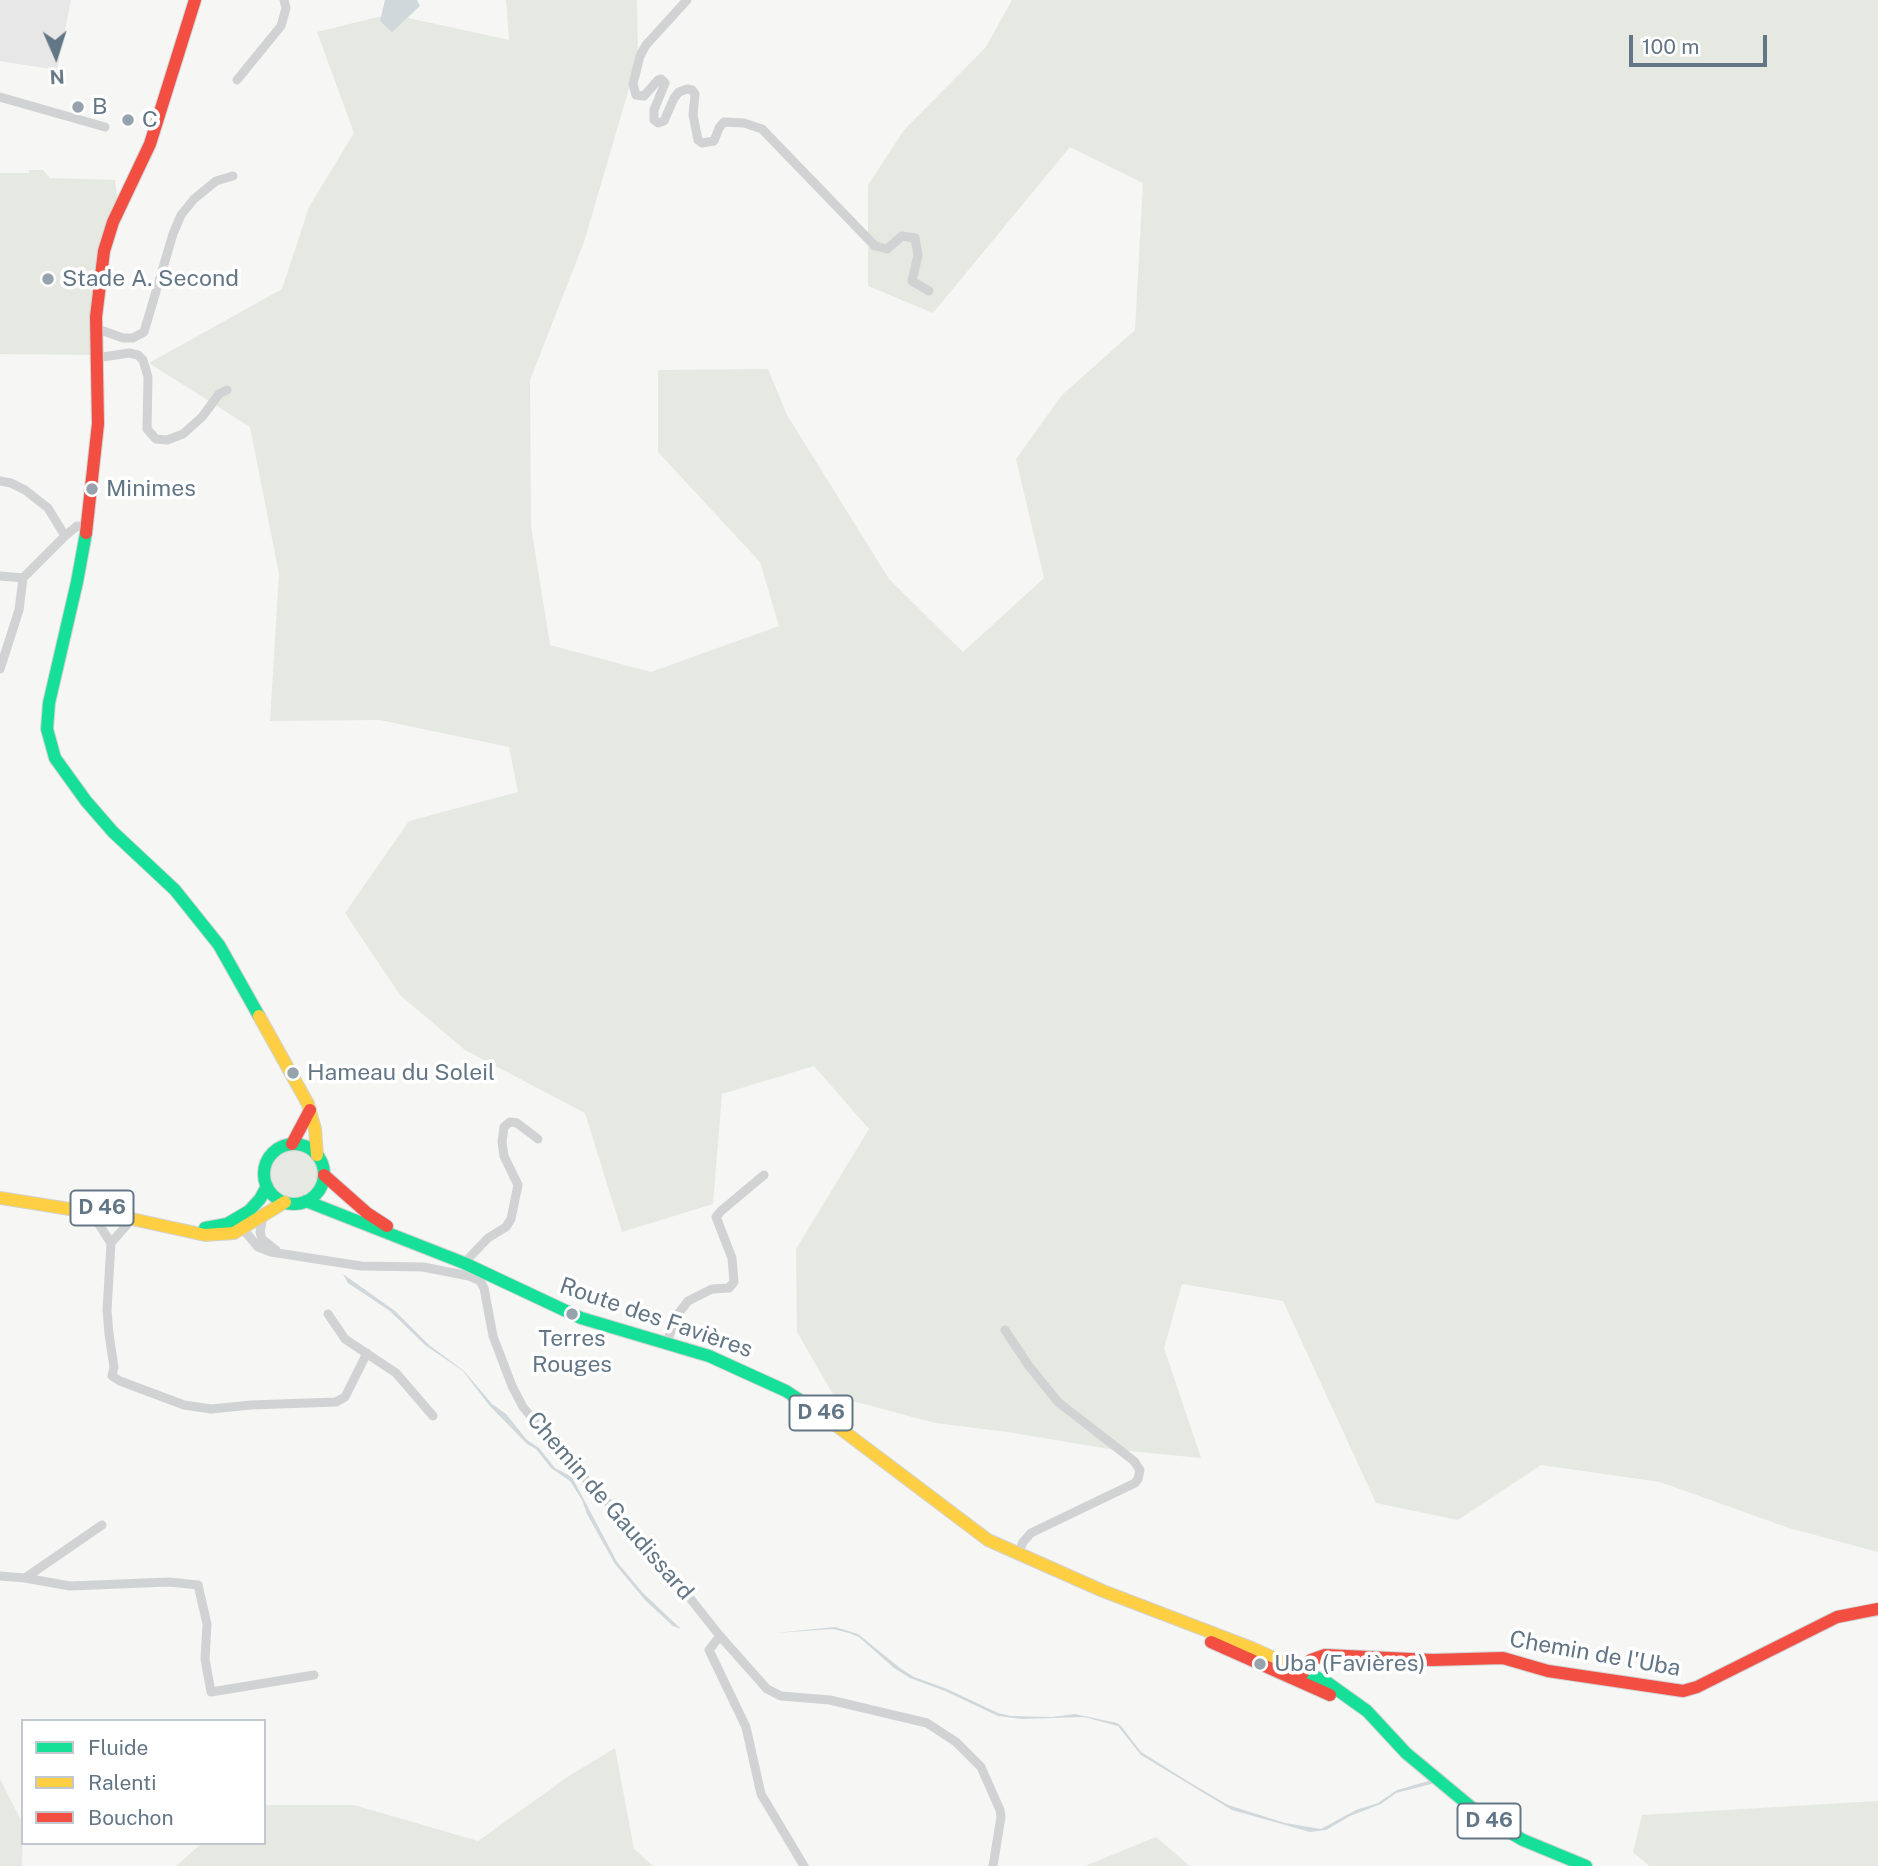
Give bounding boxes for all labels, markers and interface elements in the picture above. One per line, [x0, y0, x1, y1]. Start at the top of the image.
north arrow [21, 21, 91, 91]
scale bar [1633, 21, 1771, 65]
text: 100 m [1642, 34, 1699, 59]
text: N [49, 66, 65, 88]
place label: B [92, 93, 107, 121]
marker: B [70, 99, 86, 115]
place label: C [142, 106, 158, 134]
marker: C [120, 112, 136, 128]
place label: Stade A. Second [62, 265, 239, 293]
marker: Stade A. Second [40, 271, 56, 287]
place label: Minimes [106, 475, 196, 503]
marker: Minimes [84, 481, 100, 497]
place label: Hameau du Soleil [307, 1059, 495, 1087]
marker: Hameau du Soleil [285, 1065, 301, 1081]
road number: D 46 [70, 1190, 134, 1226]
street label: Route des Favières [556, 1272, 756, 1364]
marker: Terres Rouges [564, 1306, 580, 1322]
place label: Terres Rouges [532, 1325, 612, 1379]
road number: D 46 [790, 1396, 852, 1430]
street label: Chemin de Gaudissard [521, 1406, 699, 1606]
street label: Chemin de l'Uba [1507, 1625, 1683, 1683]
place label: Uba (Favières) [1274, 1650, 1425, 1678]
marker: Uba (Favières) [1252, 1656, 1268, 1672]
legend [21, 1719, 266, 1845]
text: Fluide [88, 1735, 148, 1760]
text: Ralenti [88, 1770, 156, 1795]
road number: D 46 [1458, 1804, 1520, 1839]
text: Bouchon [88, 1805, 174, 1830]

